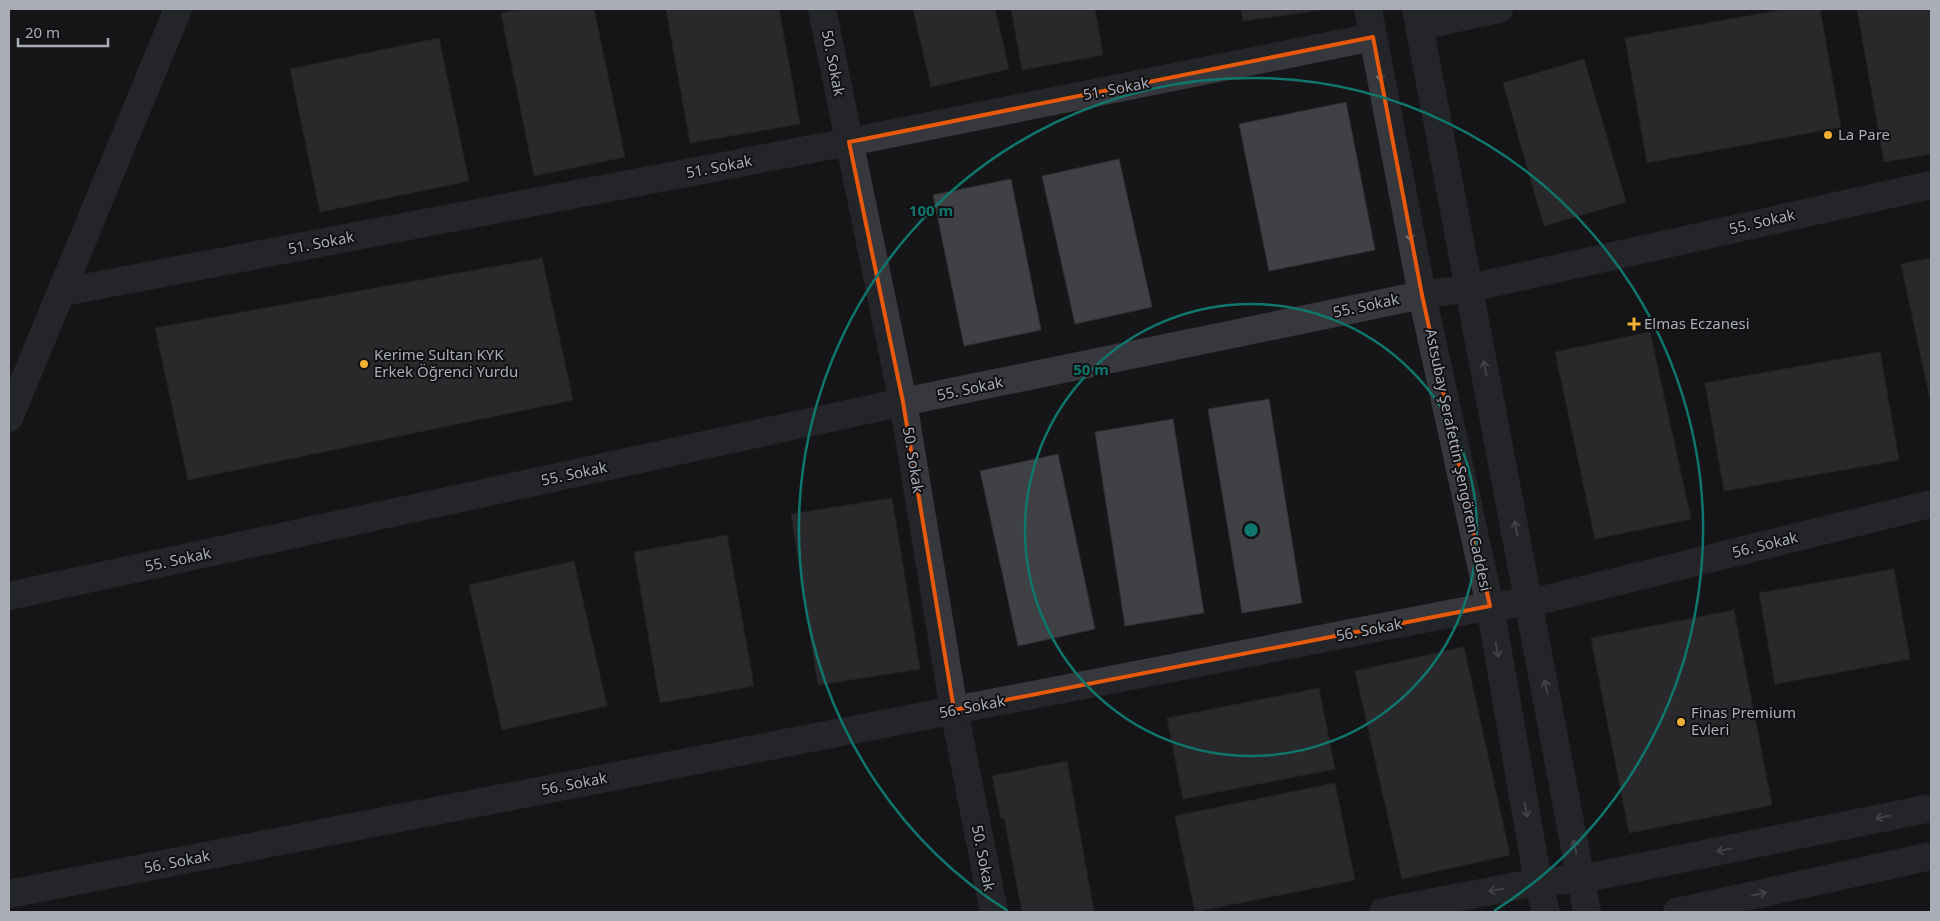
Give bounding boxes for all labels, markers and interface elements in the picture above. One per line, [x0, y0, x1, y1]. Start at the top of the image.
scale bar [18, 15, 108, 47]
text: 20 m [25, 22, 60, 42]
street label: 50. Sokak [818, 28, 850, 98]
one-way arrow [1376, 66, 1386, 82]
street label: 51. Sokak [1081, 72, 1151, 104]
place label: La Pare [1838, 124, 1890, 144]
marker: La Pare [1822, 129, 1834, 141]
street label: 51. Sokak [684, 150, 754, 182]
text: 100 m [909, 200, 953, 220]
street label: 55. Sokak [1727, 204, 1797, 238]
one-way arrow [1406, 225, 1415, 241]
street label: 51. Sokak [286, 226, 356, 258]
street label: 55. Sokak [1331, 288, 1401, 322]
place label: Elmas Eczanesi [1644, 313, 1750, 333]
marker: Elmas Eczanesi [1628, 318, 1640, 330]
street label: Astsubay Şerafettin Şengören Caddesi [1421, 327, 1497, 593]
place label: Kerime Sultan KYK Erkek Öğrenci Yurdu [374, 344, 518, 381]
marker: Kerime Sultan KYK Erkek Öğrenci Yurdu [358, 358, 370, 370]
text: 50 m [1073, 359, 1109, 379]
one-way arrow [1480, 360, 1489, 376]
street label: 55. Sokak [935, 371, 1005, 405]
street label: 50. Sokak [899, 425, 929, 494]
street label: 55. Sokak [539, 456, 609, 490]
one-way arrow [1510, 520, 1520, 536]
centre of rings [1242, 521, 1260, 539]
street label: 56. Sokak [1730, 526, 1800, 562]
street label: 55. Sokak [143, 542, 213, 576]
street label: 56. Sokak [1334, 613, 1404, 645]
one-way arrow [1493, 641, 1503, 657]
one-way arrow [1540, 680, 1550, 696]
street label: 56. Sokak [937, 690, 1007, 722]
place label: Finas Premium Evleri [1691, 702, 1796, 739]
marker: Finas Premium Evleri [1675, 716, 1687, 728]
street label: 56. Sokak [539, 767, 609, 799]
one-way arrow [1521, 801, 1531, 817]
one-way arrow [1876, 813, 1892, 823]
street label: 50. Sokak [968, 823, 1000, 893]
one-way arrow [1570, 839, 1580, 855]
street label: 56. Sokak [142, 845, 212, 877]
one-way arrow [1717, 846, 1733, 855]
one-way arrow [1488, 886, 1504, 896]
one-way arrow [1751, 889, 1767, 898]

